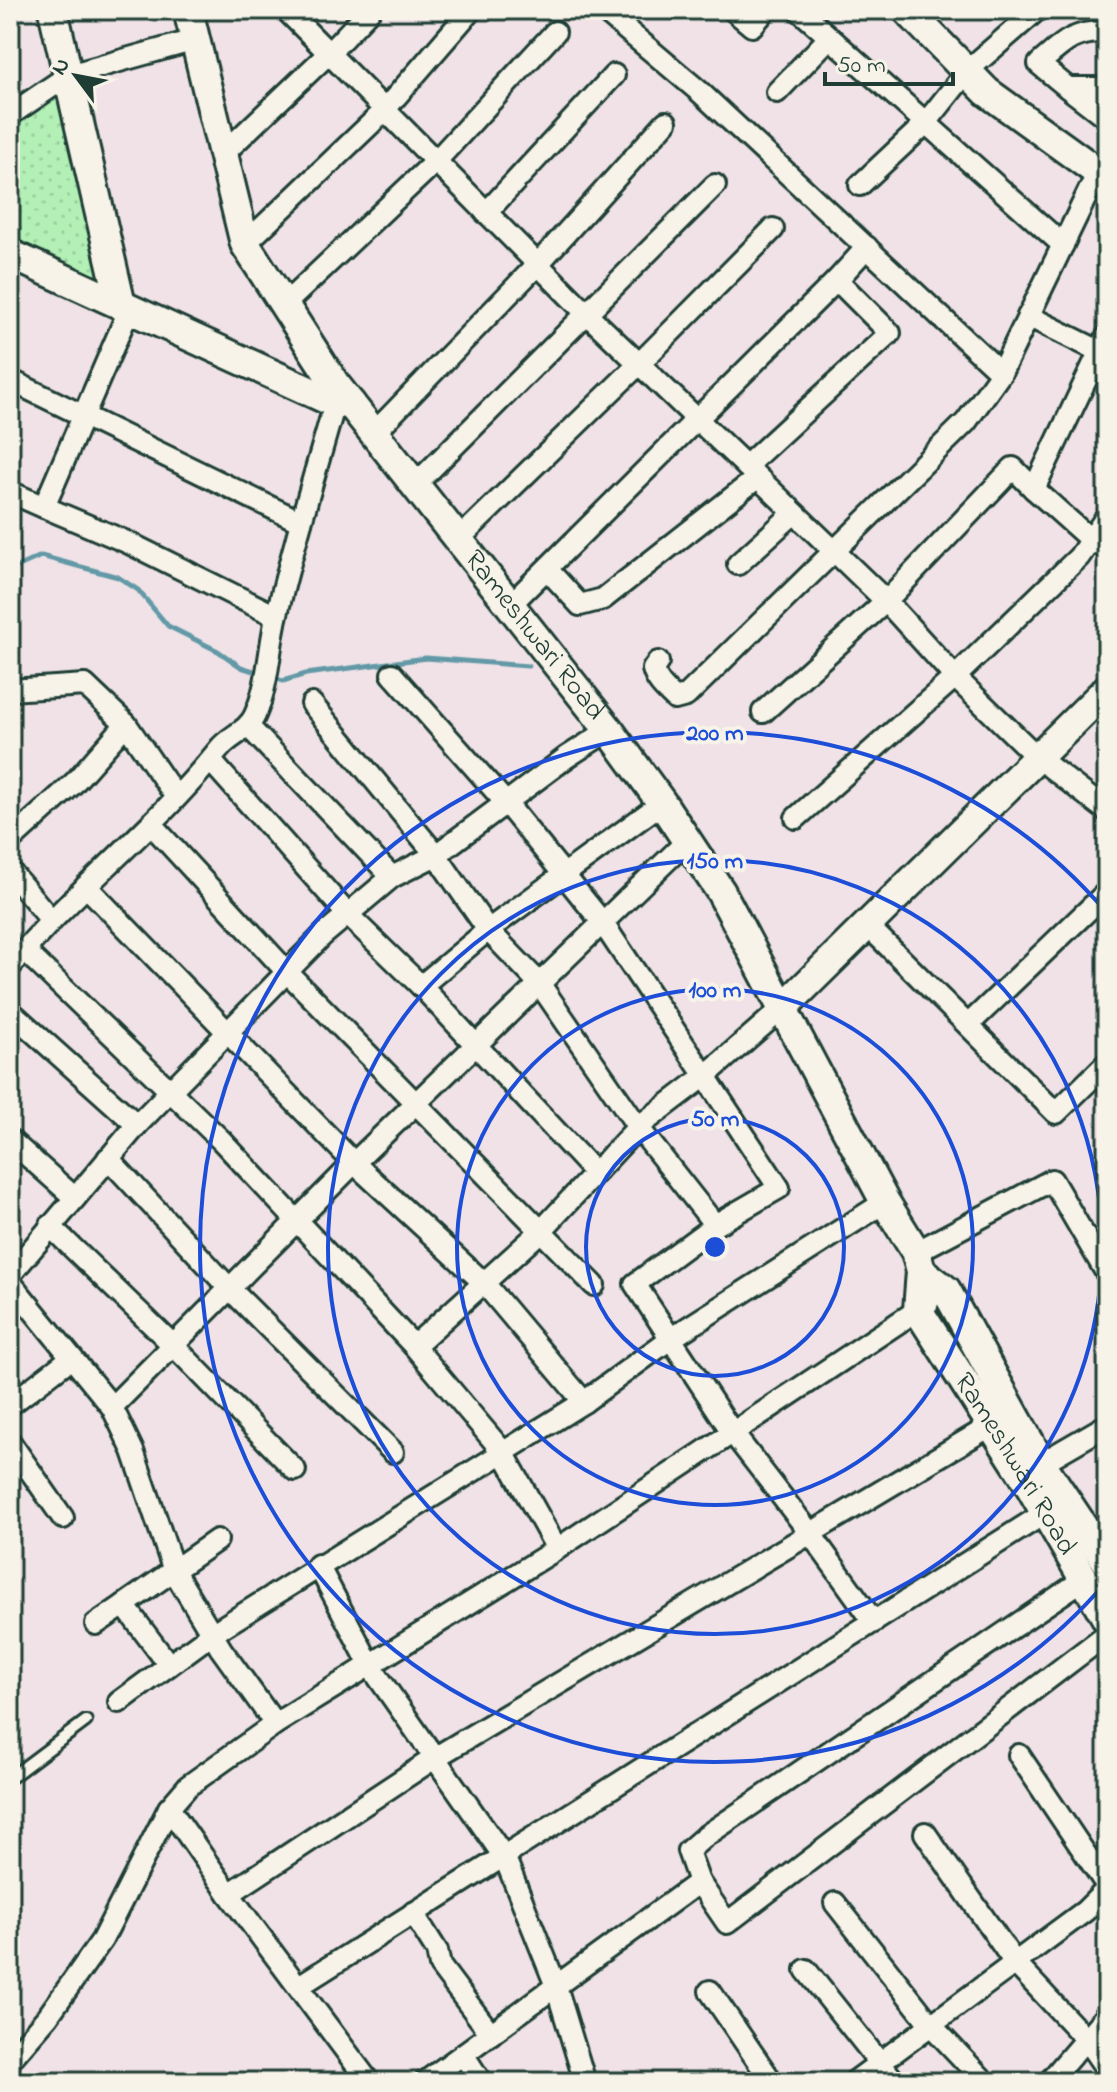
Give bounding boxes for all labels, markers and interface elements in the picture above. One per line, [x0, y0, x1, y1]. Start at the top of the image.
north arrow [36, 36, 116, 116]
scale bar [825, 36, 953, 86]
text: 50 m [837, 49, 886, 84]
text: N [44, 52, 79, 82]
street label: Rameshwari Road [454, 541, 615, 730]
text: 200 m [685, 717, 744, 752]
text: 150 m [687, 845, 744, 880]
text: 100 m [689, 974, 742, 1009]
text: 50 m [691, 1103, 740, 1138]
centre of rings [701, 1233, 729, 1261]
street label: Rameshwari Road [943, 1365, 1087, 1563]

